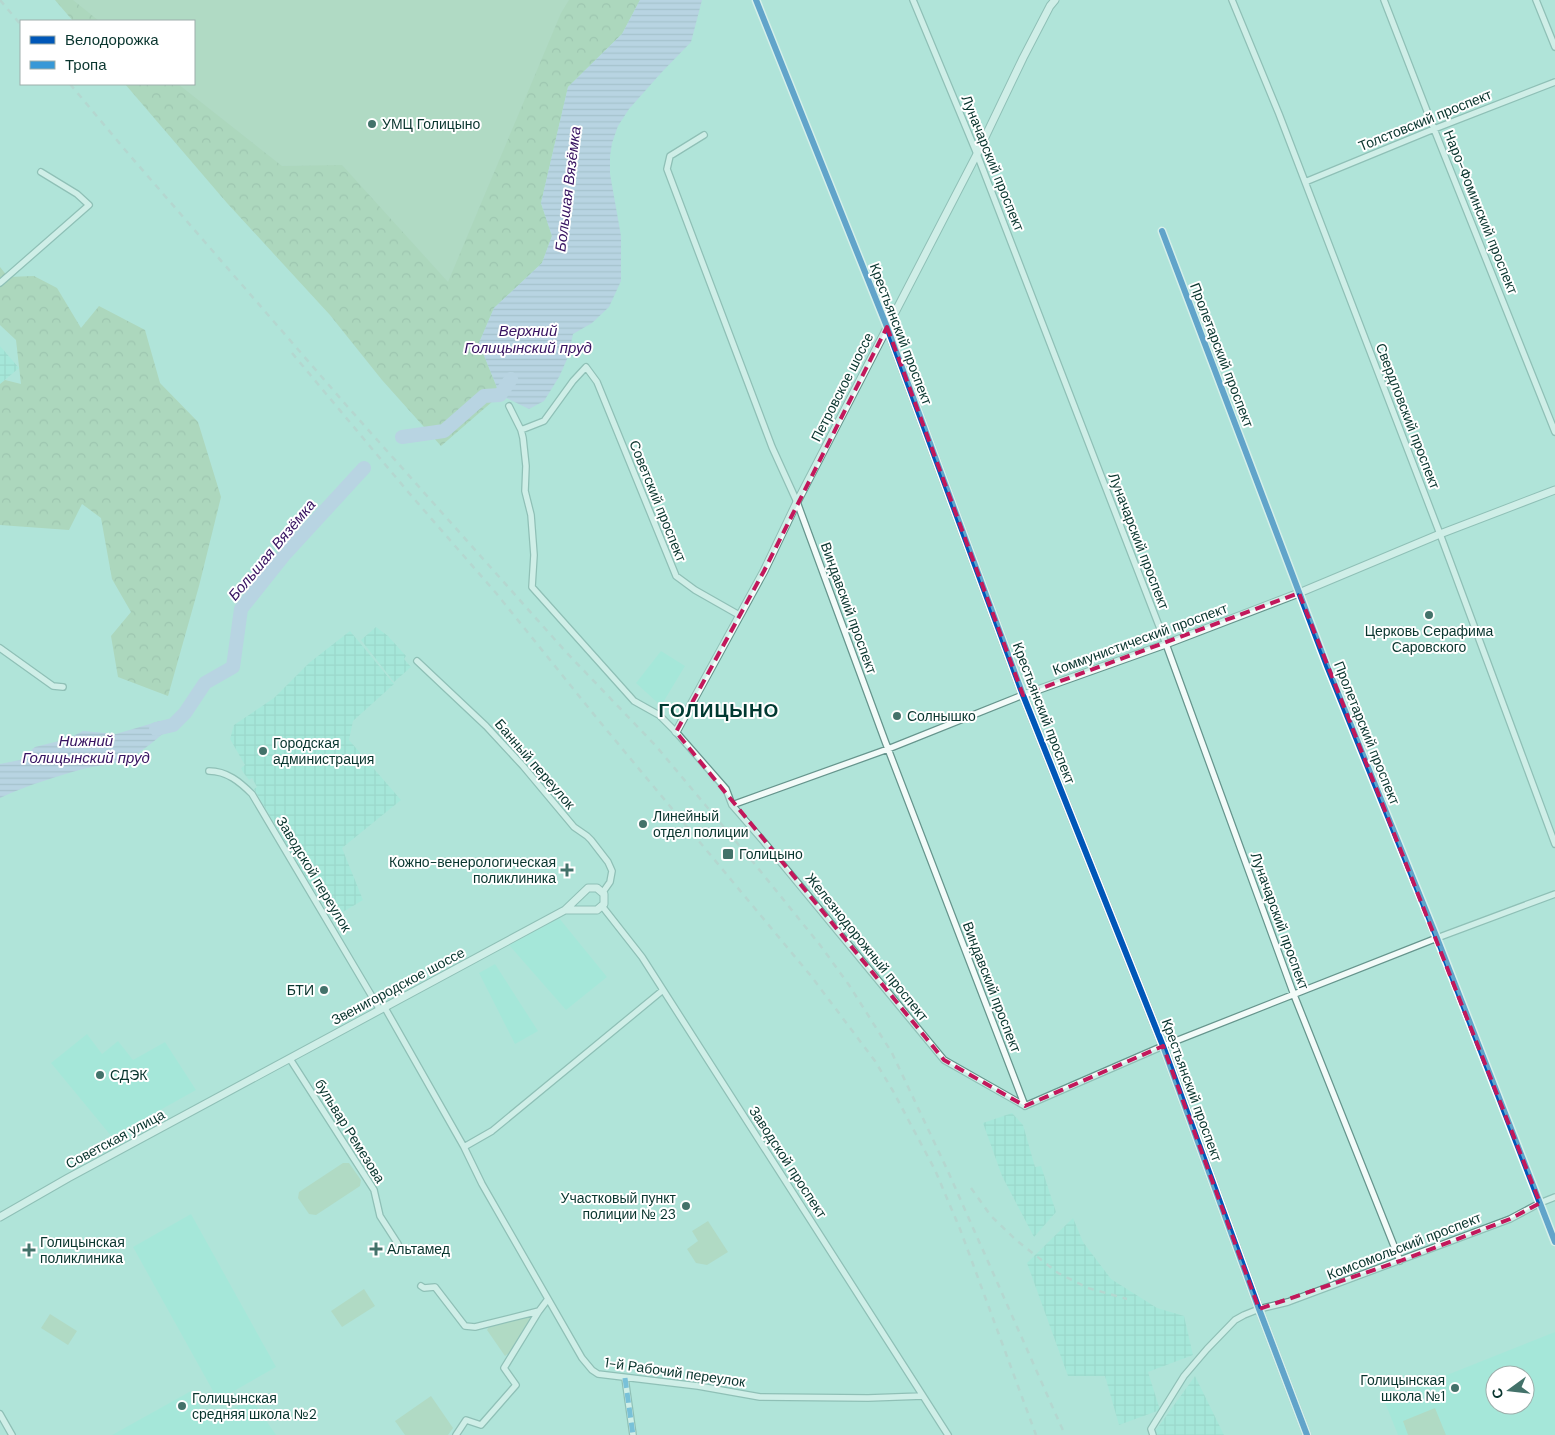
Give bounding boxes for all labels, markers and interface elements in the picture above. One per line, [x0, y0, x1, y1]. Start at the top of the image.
legend [20, 20, 195, 85]
text: Велодорожка [65, 30, 159, 50]
text: Тропа [65, 55, 107, 75]
street label: Толстовский проспект [1356, 85, 1495, 155]
street label: Луначарский проспект [957, 92, 1029, 234]
place label: УМЦ Голицыно [382, 115, 481, 133]
marker: УМЦ Голицыно [366, 118, 378, 130]
water label: Большая Вязёмка [550, 125, 586, 253]
street label: Наро-Фоминский проспект [1440, 127, 1522, 297]
street label: Крестьянский проспект [866, 261, 937, 408]
street label: Пролетарский проспект [1186, 280, 1258, 430]
water label: Верхний Голицынский пруд [464, 321, 592, 358]
street label: Петровское шоссе [807, 329, 877, 445]
street label: Свердловский проспект [1372, 340, 1444, 492]
street label: Советский проспект [625, 438, 691, 565]
street label: Луначарский проспект [1105, 470, 1174, 613]
water label: Большая Вязёмка [224, 495, 320, 605]
street label: Виндавский проспект [817, 540, 881, 677]
street label: Коммунистический проспект [1050, 599, 1231, 679]
marker: Церковь Серафима Саровского [1423, 609, 1435, 621]
place label: Церковь Серафима Саровского [1365, 622, 1494, 656]
street label: Крестьянский проспект [1009, 640, 1080, 787]
street label: Пролетарский проспект [1330, 659, 1404, 808]
district label: ГОЛИЦЫНО [659, 698, 779, 723]
place label: Солнышко [907, 707, 976, 725]
marker: Солнышко [891, 710, 903, 722]
street label: Банный переулок [491, 715, 580, 813]
water label: Нижний Голицынский пруд [22, 731, 150, 768]
place label: Городская администрация [273, 734, 374, 768]
marker: Городская администрация [257, 745, 269, 757]
place label: Линейный отдел полиции [653, 807, 749, 841]
street label: Заводской переулок [272, 813, 356, 936]
marker: Линейный отдел полиции [637, 818, 649, 830]
place label: Голицыно [739, 845, 803, 863]
marker: Голицыно [721, 847, 735, 861]
street label: Луначарский проспект [1247, 850, 1313, 993]
place label: Кожно-венерологическая поликлиника [389, 853, 556, 887]
marker: Кожно-венерологическая поликлиника [560, 863, 574, 877]
street label: Железнодорожный проспект [802, 869, 933, 1025]
street label: Виндавский проспект [959, 919, 1025, 1056]
street label: Звенигородское шоссе [328, 943, 468, 1029]
place label: БТИ [287, 981, 314, 999]
marker: БТИ [318, 984, 330, 996]
street label: Крестьянский проспект [1158, 1016, 1226, 1164]
place label: СДЭК [110, 1066, 148, 1084]
marker: СДЭК [94, 1069, 106, 1081]
street label: бульвар Ремезова [311, 1076, 389, 1186]
street label: Заводской проспект [745, 1103, 831, 1222]
street label: Советская улица [62, 1105, 168, 1173]
place label: Участковый пункт полиции № 23 [560, 1189, 677, 1223]
marker: Участковый пункт полиции № 23 [680, 1200, 692, 1212]
street label: Комсомольский проспект [1324, 1208, 1484, 1284]
place label: Голицынская поликлиника [40, 1233, 125, 1267]
place label: Альтамед [387, 1240, 450, 1258]
marker: Альтамед [369, 1242, 383, 1256]
marker: Голицынская поликлиника [22, 1243, 36, 1257]
street label: 1-й Рабочий переулок [603, 1353, 747, 1391]
north arrow [1485, 1365, 1535, 1415]
place label: Голицынская школа №1 [1360, 1371, 1445, 1405]
marker: Голицынская школа №1 [1449, 1382, 1461, 1394]
text: С [1487, 1386, 1507, 1401]
place label: Голицынская средняя школа №2 [192, 1389, 317, 1423]
marker: Голицынская средняя школа №2 [176, 1400, 188, 1412]

